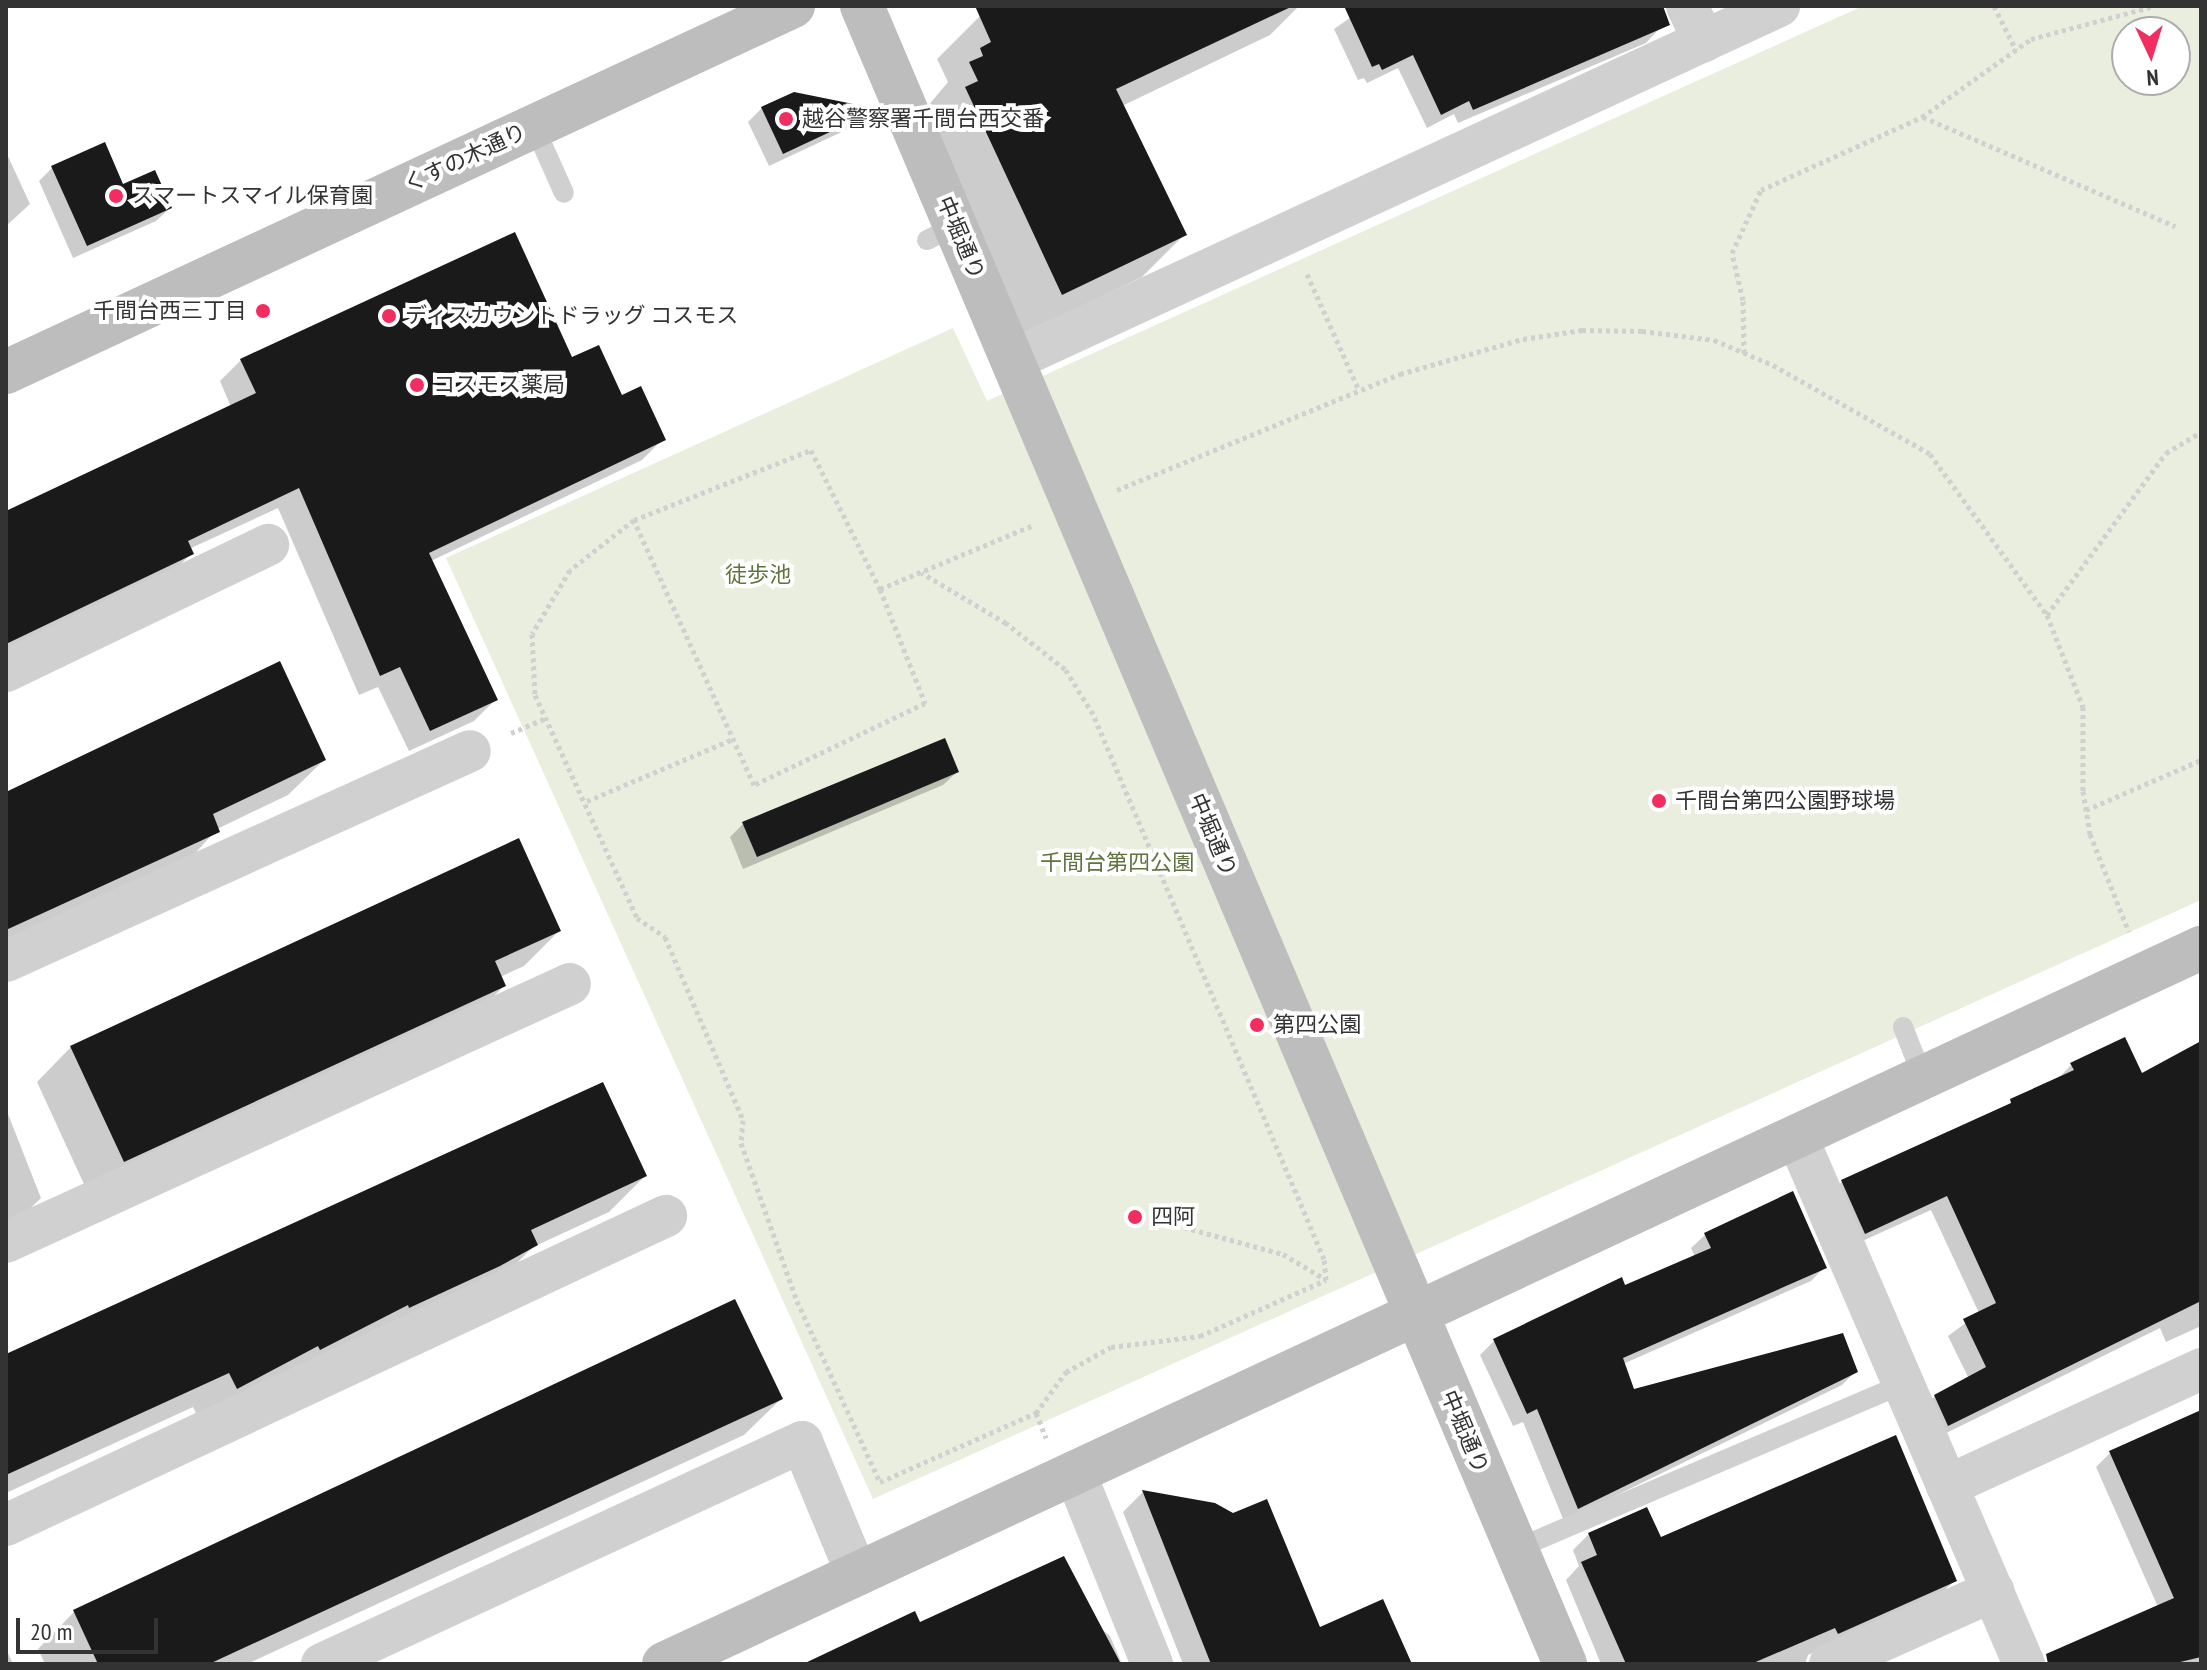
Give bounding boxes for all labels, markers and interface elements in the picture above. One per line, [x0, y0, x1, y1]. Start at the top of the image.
north arrow [2111, 16, 2191, 96]
text: N [2146, 64, 2159, 92]
place label: 越谷警察署千間台西交番 [802, 106, 1044, 132]
marker: 越谷警察署千間台西交番 [777, 110, 795, 128]
street label: くすの木通り [400, 118, 530, 198]
place label: スマートスマイル保育園 [132, 183, 374, 209]
marker: スマートスマイル保育園 [107, 187, 125, 205]
street label: 中堀通り [932, 192, 990, 284]
place label: 千間台西三丁目 [93, 298, 247, 324]
marker: 千間台西三丁目 [254, 302, 272, 320]
place label: ディスカウントドラッグ コスモス [405, 303, 740, 329]
marker: ディスカウントドラッグ コスモス [380, 307, 398, 325]
place label: コスモス薬局 [433, 372, 565, 398]
marker: コスモス薬局 [408, 376, 426, 394]
park label: 徒歩池 [725, 562, 791, 588]
place label: 千間台第四公園野球場 [1675, 788, 1895, 814]
street label: 中堀通り [1184, 789, 1242, 881]
marker: 千間台第四公園野球場 [1650, 792, 1668, 810]
park label: 千間台第四公園 [1040, 850, 1194, 876]
place label: 第四公園 [1273, 1012, 1361, 1038]
marker: 第四公園 [1248, 1016, 1266, 1034]
place label: 四阿 [1151, 1204, 1195, 1230]
marker: 四阿 [1126, 1208, 1144, 1226]
street label: 中堀通り [1436, 1386, 1494, 1478]
scale bar [20, 1602, 162, 1652]
text: 20 m [30, 1616, 72, 1647]

